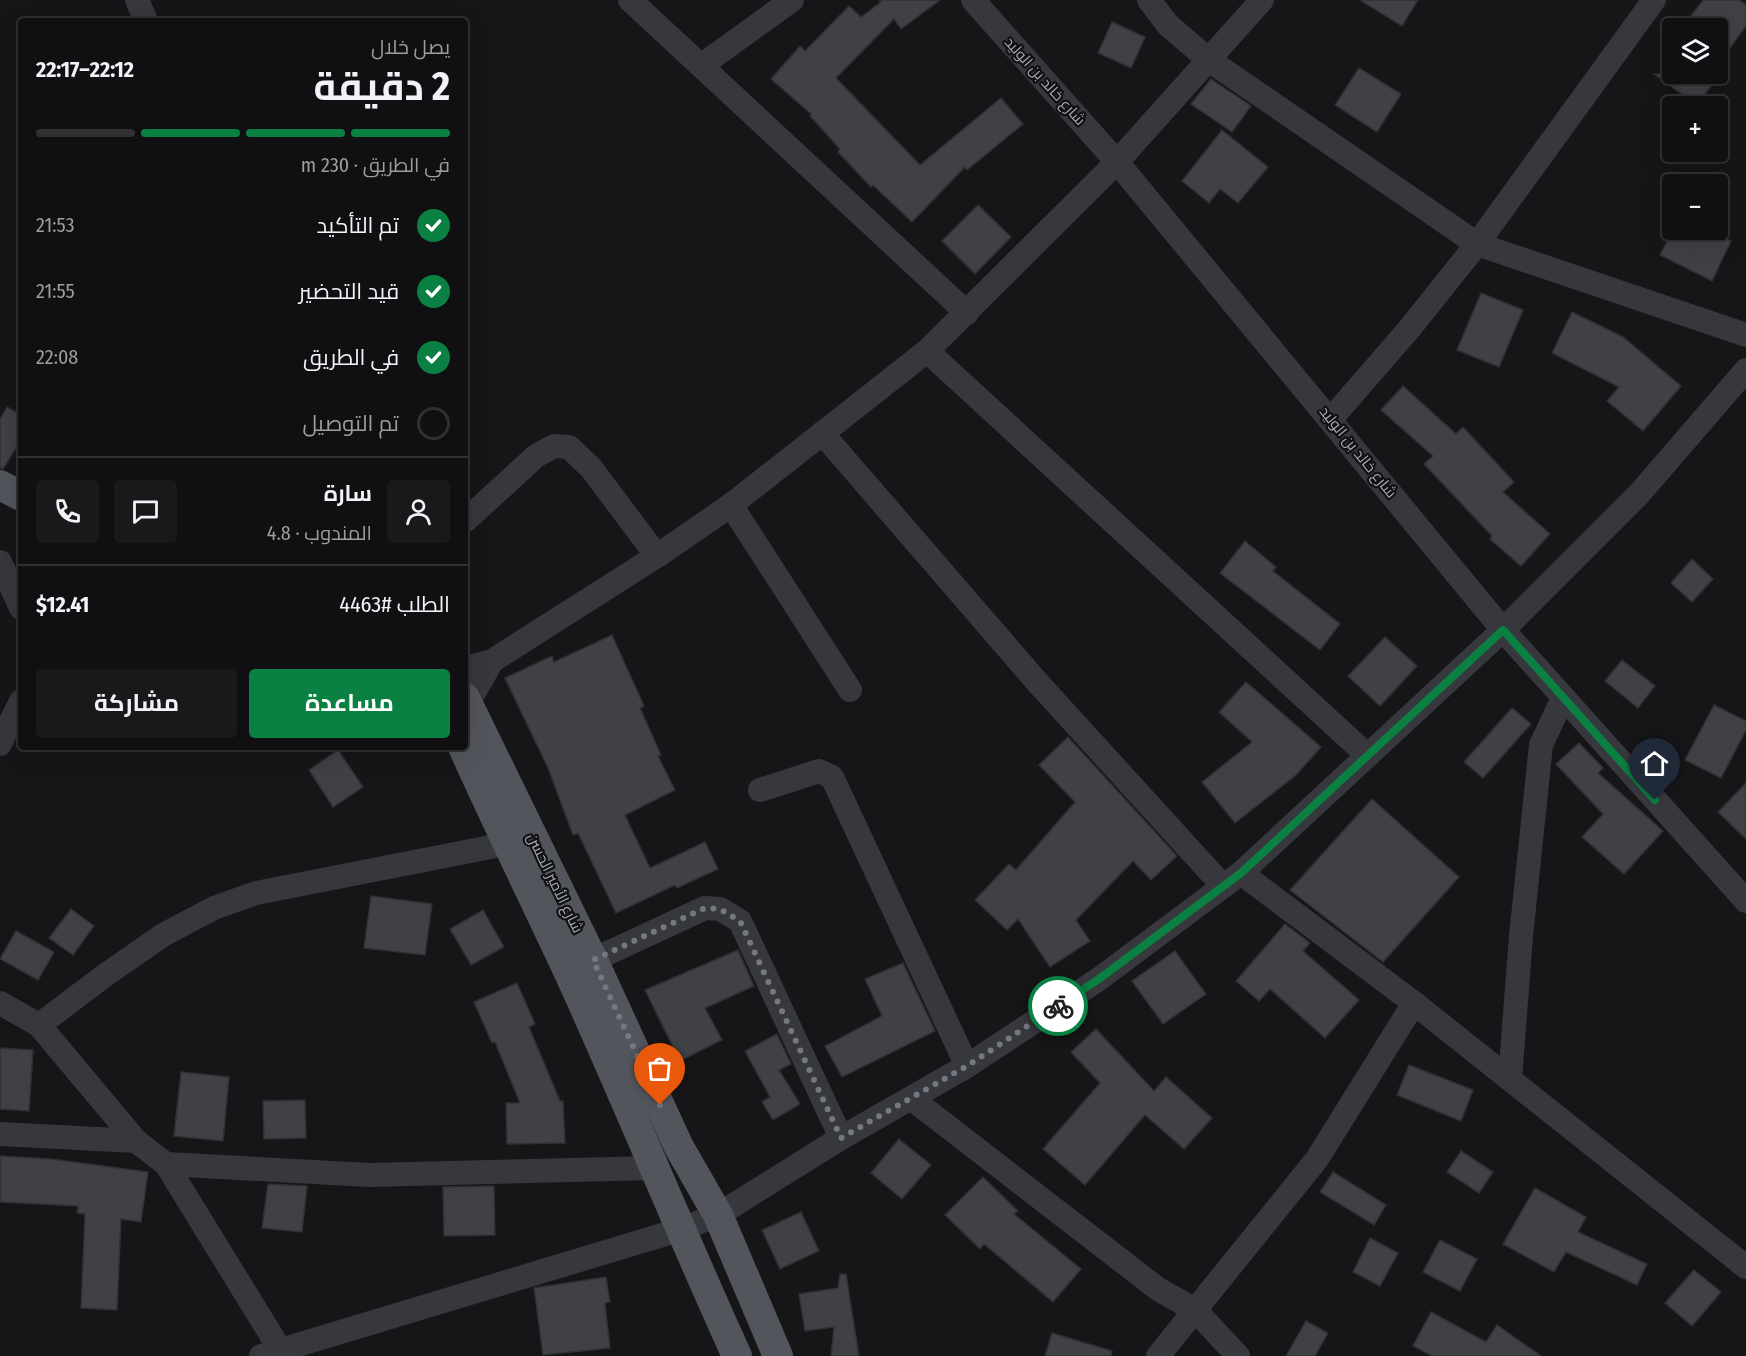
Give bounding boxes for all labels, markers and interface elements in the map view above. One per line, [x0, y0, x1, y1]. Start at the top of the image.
map controls [1662, 18, 1728, 240]
button: layers [1662, 18, 1728, 84]
street label: شارع خالد بن الوليد [999, 33, 1089, 130]
text: يصل خلال [371, 35, 450, 59]
text: 22:12–22:17 [36, 56, 134, 83]
text: 2 دقيقة [314, 64, 450, 110]
button: + [1662, 96, 1728, 162]
text: في الطريق · 230 m [301, 153, 450, 177]
button: − [1662, 174, 1728, 240]
icon: check [417, 209, 450, 242]
text: تم التأكيد [317, 212, 399, 239]
text: 21:53 [36, 213, 75, 237]
icon: check [417, 275, 450, 308]
text: قيد التحضير [299, 278, 399, 305]
text: 21:55 [36, 279, 75, 303]
icon: check [417, 341, 450, 374]
text: في الطريق [303, 344, 399, 371]
text: 22:08 [36, 345, 78, 369]
street label: شارع خالد بن الوليد [1314, 403, 1400, 503]
text: تم التوصيل [302, 410, 399, 437]
button: phone [36, 480, 99, 543]
button: chat [114, 480, 177, 543]
text: سارة [324, 480, 372, 507]
button: person [387, 480, 450, 543]
text: المندوب · 4.8 [267, 521, 372, 545]
text: $12.41 [36, 591, 89, 618]
text: الطلب #4463 [339, 591, 450, 618]
button: مشاركة [36, 669, 237, 738]
button: مساعدة [249, 669, 450, 738]
pin [1629, 738, 1680, 800]
icon: home [1638, 747, 1671, 780]
street label: شارع الأمير الحسن [521, 830, 587, 937]
courier [1028, 976, 1088, 1036]
icon: bike [1042, 990, 1075, 1023]
pin [634, 1043, 685, 1105]
icon: bag [643, 1052, 676, 1085]

